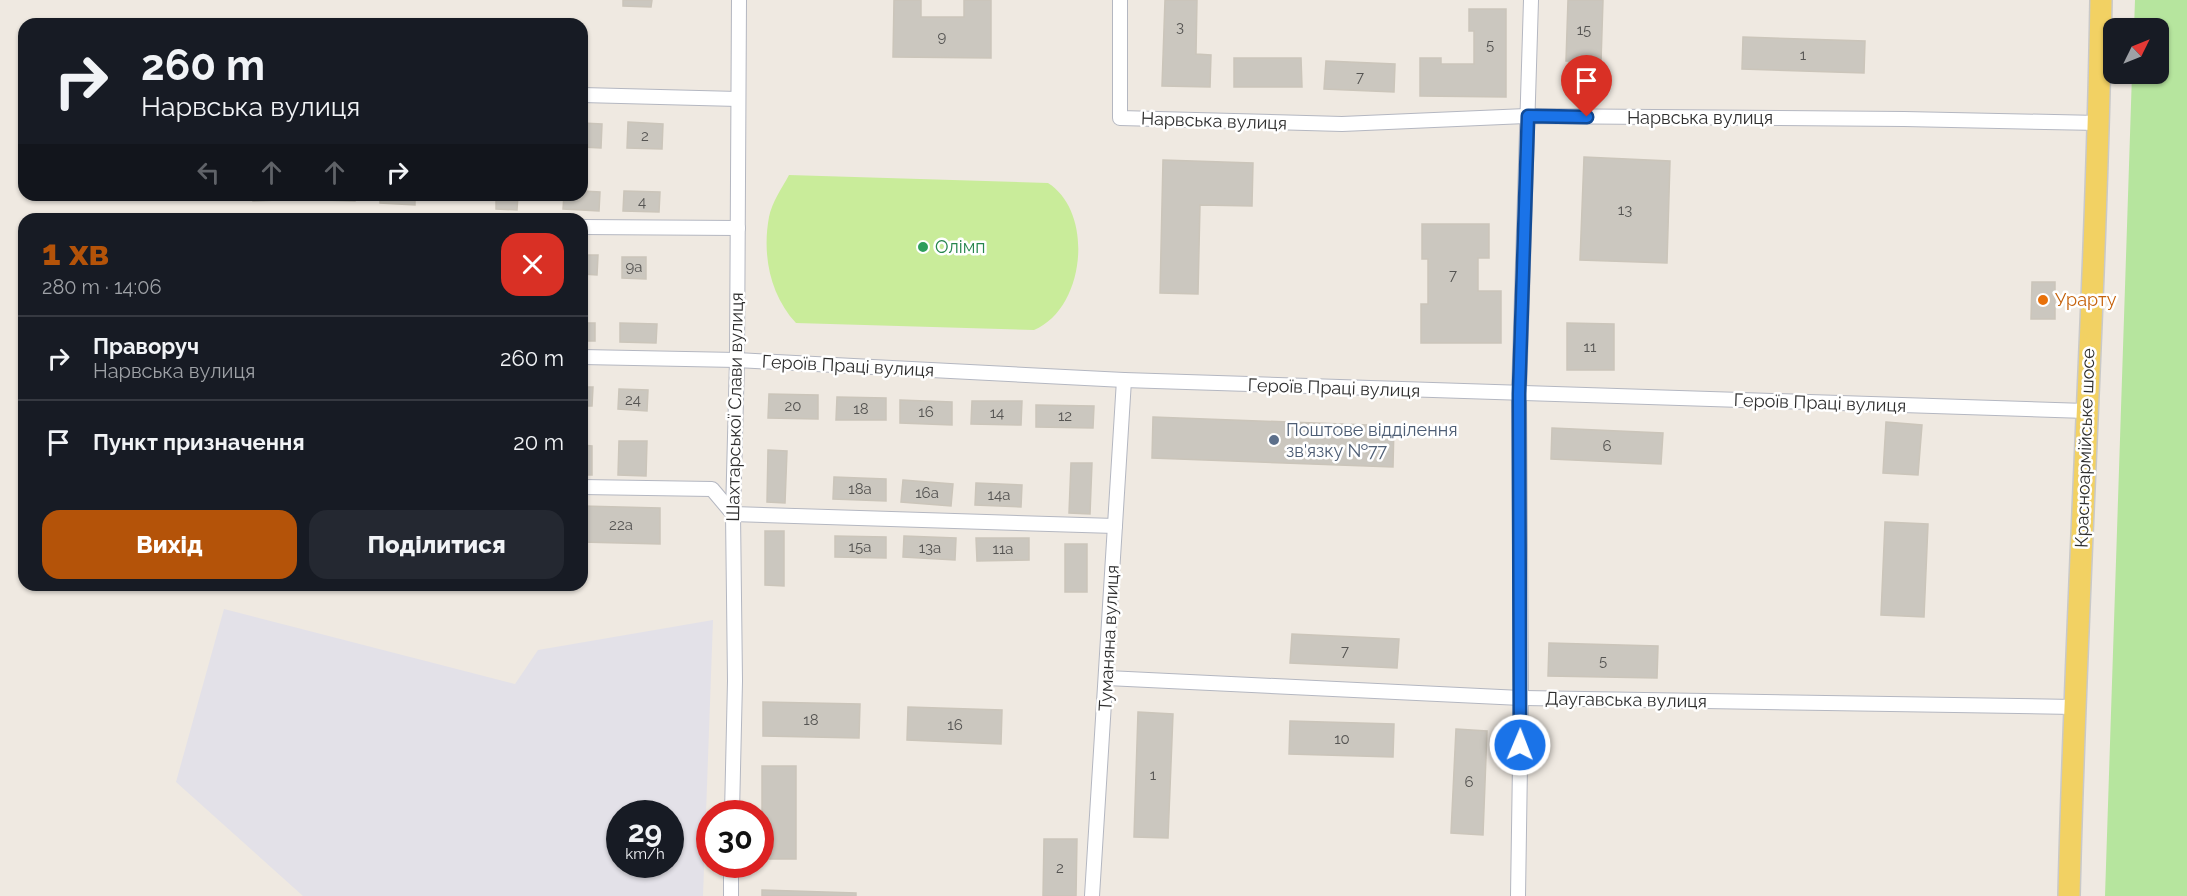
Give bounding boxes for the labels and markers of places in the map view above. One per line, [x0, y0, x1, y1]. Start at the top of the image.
pin [1561, 55, 1612, 117]
place label: Олімп [935, 236, 986, 257]
marker: Олімп [916, 240, 930, 254]
place label: Урарту [2055, 289, 2117, 310]
marker: Урарту [2036, 293, 2050, 307]
place label: Поштове відділення зв'язку №77 [1286, 419, 1458, 461]
marker: Поштове відділення зв'язку №77 [1267, 433, 1281, 447]

